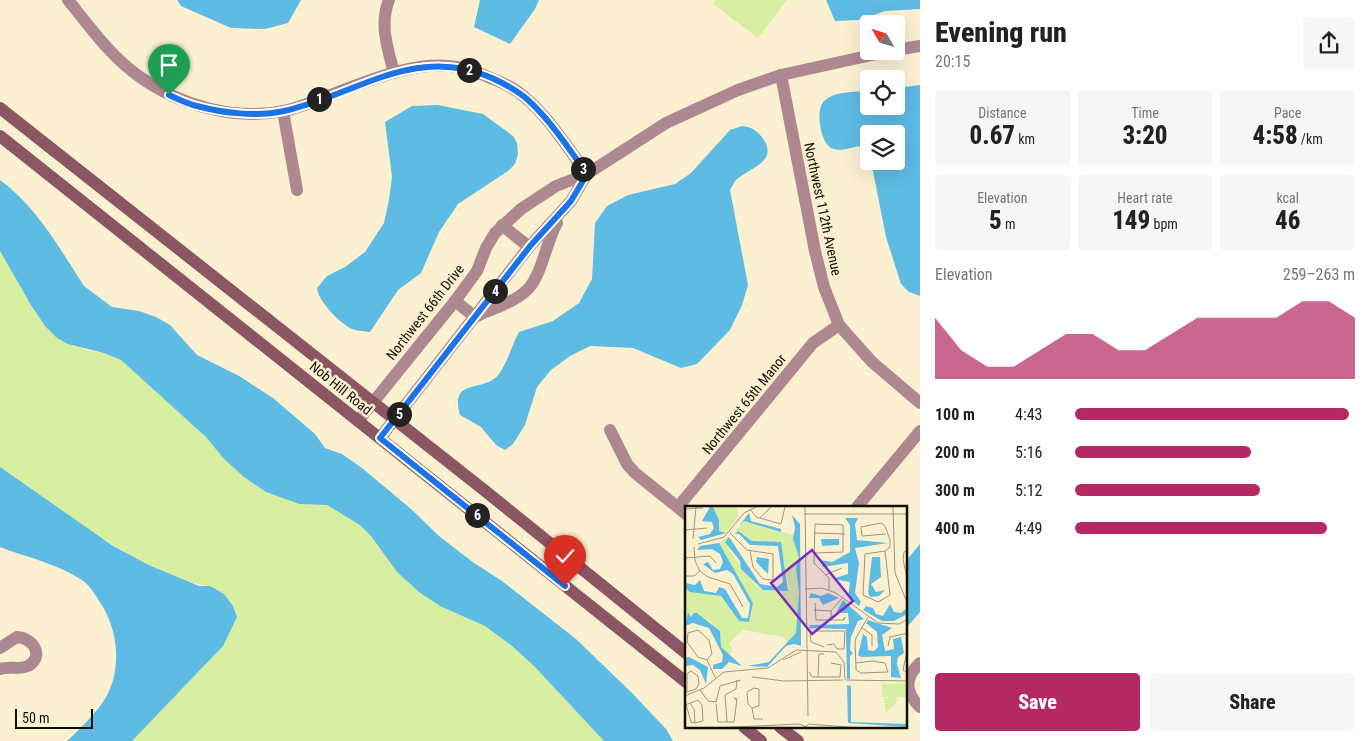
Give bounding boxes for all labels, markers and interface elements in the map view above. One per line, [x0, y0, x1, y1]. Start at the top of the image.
north arrow [860, 15, 905, 60]
map controls [860, 15, 905, 170]
text: Evening run [935, 16, 1067, 49]
button: share [1303, 17, 1355, 69]
pin [148, 44, 190, 95]
icon: arrive [155, 51, 183, 79]
text: 20:15 [935, 52, 970, 71]
pin: 2 [456, 58, 482, 82]
text: 2 [466, 62, 473, 78]
button: locate [860, 70, 905, 115]
pin: 1 [306, 86, 332, 112]
text: 1 [316, 91, 323, 107]
text: Distance [978, 105, 1026, 121]
text: Time [1131, 105, 1159, 121]
text: Pace [1274, 105, 1301, 121]
text: 0.67 [970, 121, 1015, 150]
text: 3:20 [1122, 121, 1168, 150]
text: 4:58 [1252, 121, 1298, 150]
button: layers [860, 125, 905, 170]
text: km [1015, 131, 1035, 147]
text: /km [1298, 131, 1323, 147]
street label: Northwest 112th Avenue [801, 141, 845, 277]
pin: 3 [570, 156, 596, 182]
text: 3 [580, 161, 587, 177]
text: Elevation [977, 190, 1028, 206]
text: Heart rate [1117, 190, 1173, 206]
text: kcal [1276, 190, 1299, 206]
text: 5 [989, 206, 1002, 235]
text: 149 [1112, 206, 1150, 235]
text: 46 [1275, 206, 1300, 235]
text: m [1002, 216, 1016, 232]
text: bpm [1150, 216, 1178, 232]
street label: Northwest 66th Drive [383, 261, 467, 363]
text: Elevation [935, 265, 993, 284]
text: 259–263 m [1283, 265, 1355, 284]
pin: 4 [482, 278, 508, 304]
text: 4 [492, 283, 499, 299]
street label: Northwest 65th Manor [699, 351, 789, 457]
street label: Nob Hill Road [307, 358, 375, 418]
pin: 5 [386, 402, 412, 426]
text: 100 m [935, 405, 975, 424]
text: 4:43 [1015, 405, 1042, 424]
text: 5 [396, 406, 403, 422]
text: 200 m [935, 443, 975, 462]
text: 5:16 [1015, 443, 1042, 462]
text: 300 m [935, 481, 975, 500]
text: 5:12 [1015, 481, 1042, 500]
pin: 6 [464, 502, 490, 528]
inset map [685, 506, 908, 728]
text: 6 [474, 507, 481, 523]
text: 400 m [935, 519, 975, 538]
text: 4:49 [1015, 519, 1042, 538]
pin [544, 535, 586, 586]
icon: check [551, 542, 579, 570]
button: Save [935, 673, 1140, 731]
button: Share [1150, 673, 1355, 731]
scale bar [15, 706, 92, 729]
text: 50 m [22, 710, 50, 726]

